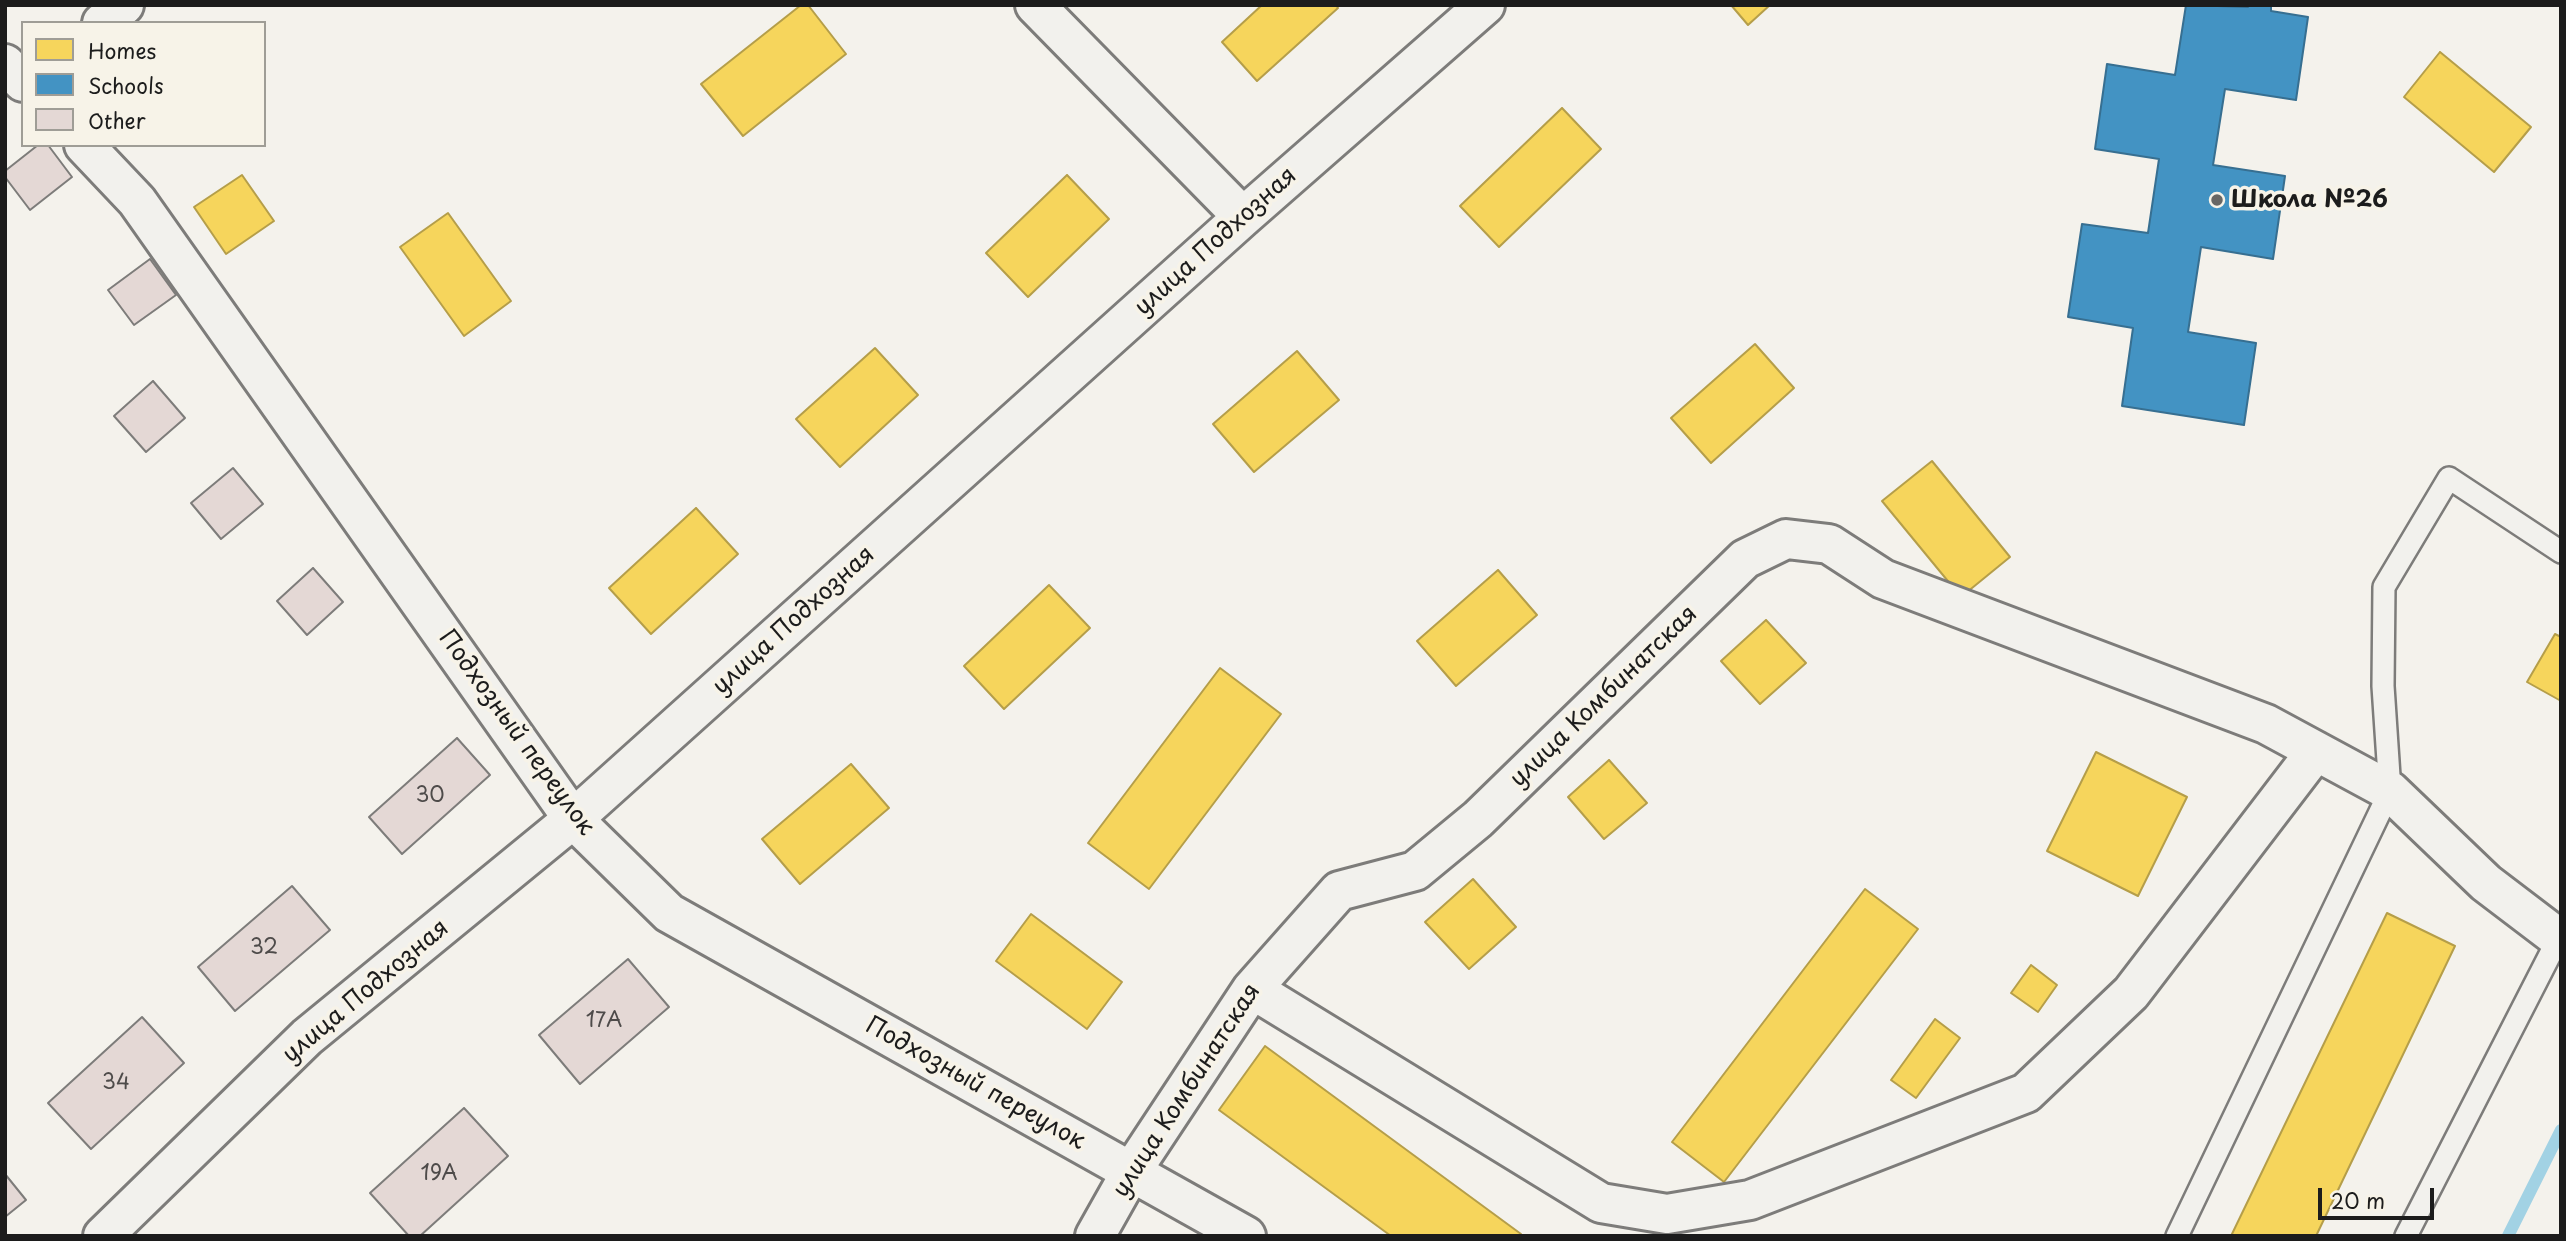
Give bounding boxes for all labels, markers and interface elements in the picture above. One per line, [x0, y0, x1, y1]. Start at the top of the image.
legend [21, 21, 266, 147]
text: Homes [88, 34, 156, 66]
text: Schools [88, 69, 164, 101]
text: Other [88, 104, 146, 136]
street label: улица Подхозная [1129, 162, 1303, 322]
place label: Школа №26 [2231, 186, 2388, 214]
marker: Школа №26 [2209, 192, 2225, 208]
street label: улица Подхозная [707, 541, 881, 701]
street label: улица Комбинатская [1504, 600, 1704, 794]
street label: Подхозный переулок [432, 625, 600, 841]
house number: 30 [415, 783, 445, 809]
street label: улица Подхозная [277, 914, 455, 1070]
house number: 32 [250, 935, 278, 961]
street label: улица Комбинатская [1107, 979, 1267, 1203]
house number: 17А [586, 1008, 622, 1034]
street label: Подхозный переулок [860, 1012, 1090, 1156]
house number: 34 [102, 1070, 130, 1096]
house number: 19А [420, 1161, 458, 1187]
scale bar [2321, 1174, 2436, 1218]
text: 20 m [2331, 1184, 2385, 1216]

